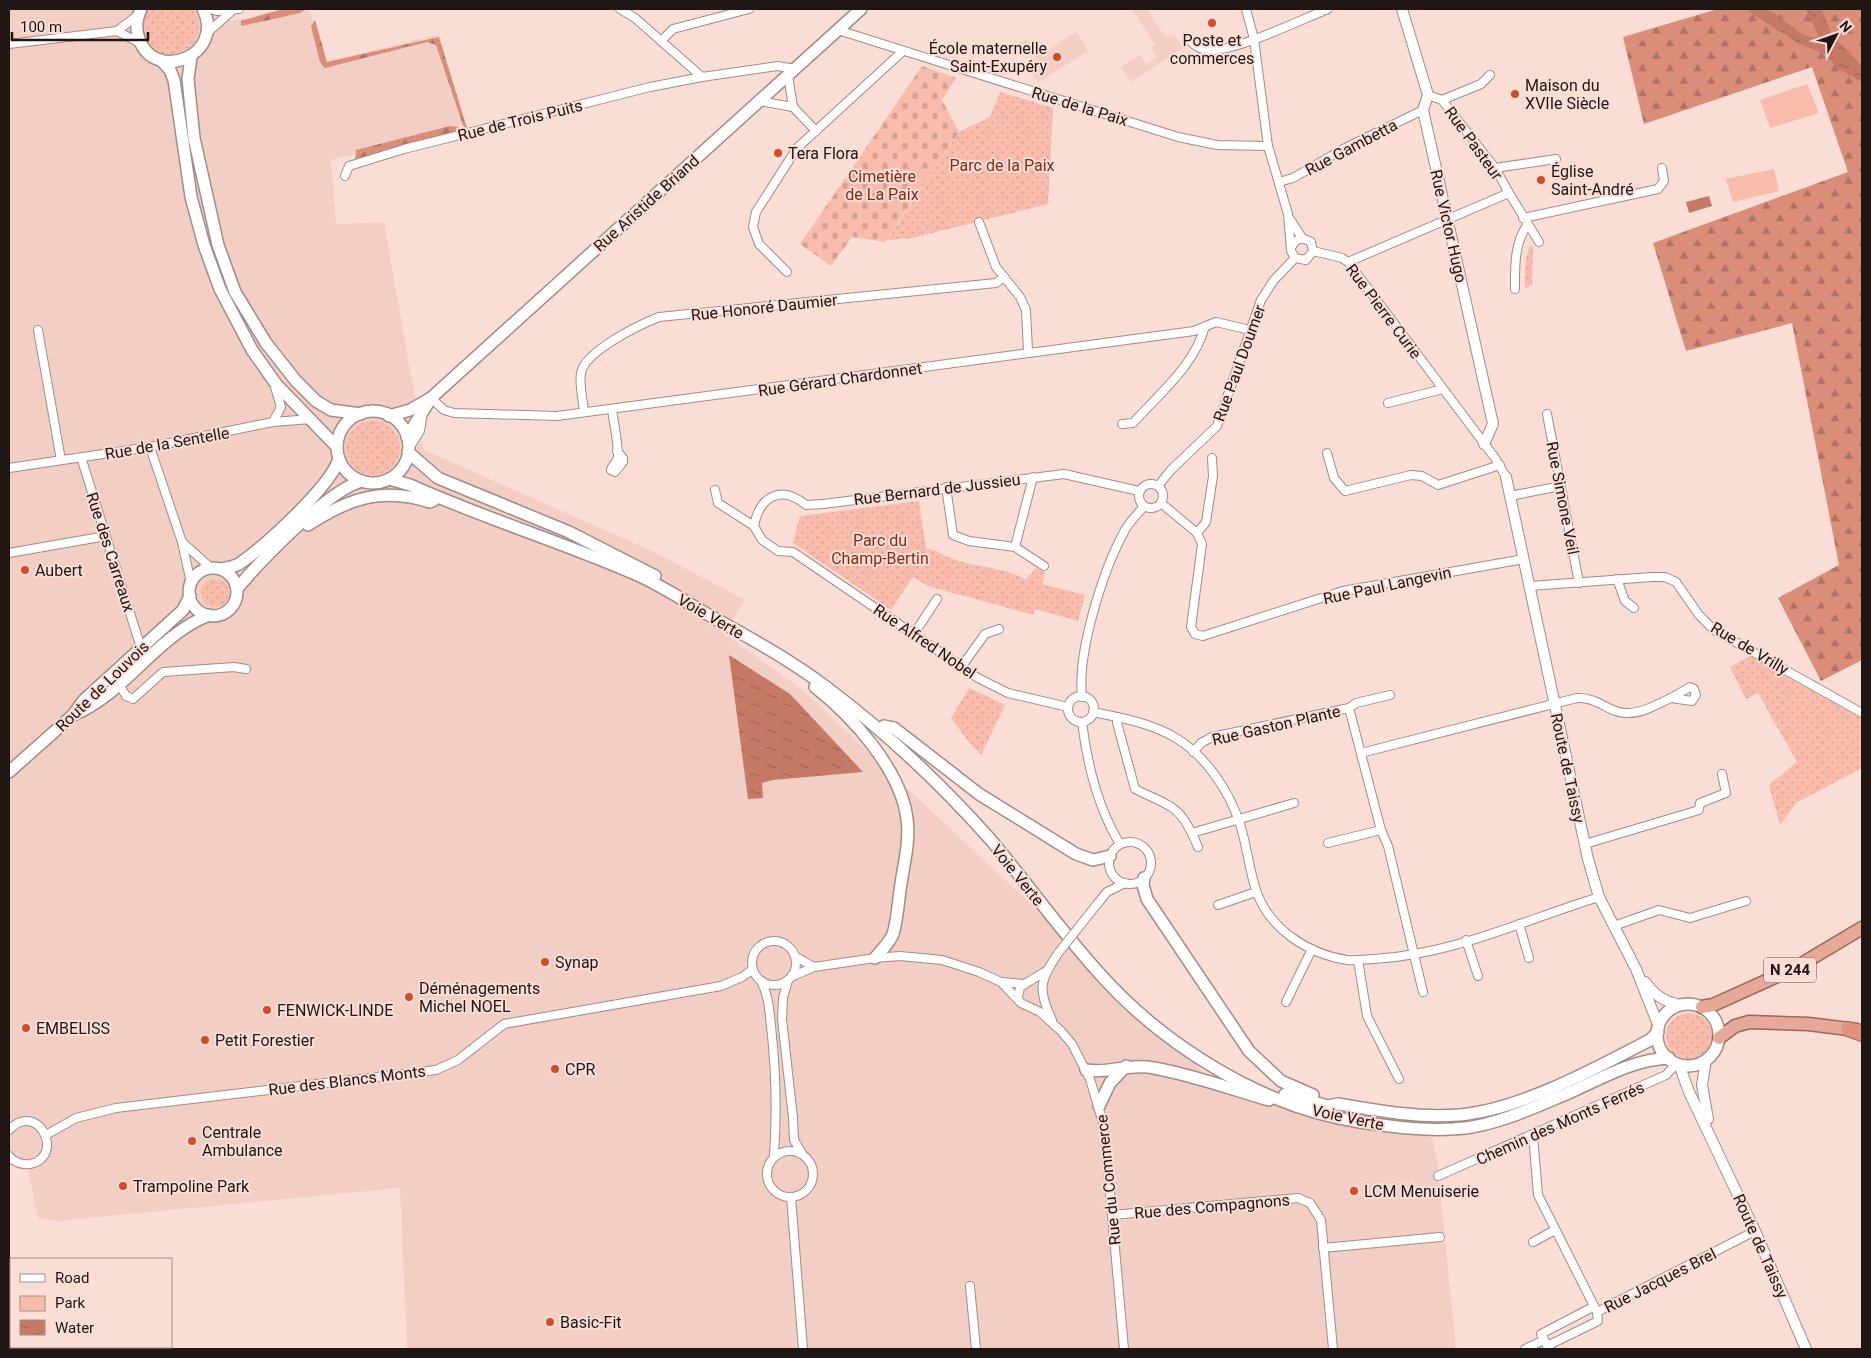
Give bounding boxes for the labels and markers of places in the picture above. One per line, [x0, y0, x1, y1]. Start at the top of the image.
marker: Poste et commerces [1206, 17, 1218, 29]
place label: Poste et commerces [1170, 31, 1254, 68]
place label: École maternelle Saint-Exupéry [929, 39, 1047, 76]
marker: École maternelle Saint-Exupéry [1051, 51, 1063, 63]
place label: Maison du XVIIe Siècle [1525, 76, 1609, 113]
marker: Maison du XVIIe Siècle [1509, 88, 1521, 100]
place label: Tera Flora [788, 144, 859, 163]
marker: Tera Flora [772, 147, 784, 159]
place label: Église Saint-André [1551, 162, 1634, 199]
marker: Église Saint-André [1535, 174, 1547, 186]
place label: Aubert [35, 561, 83, 580]
marker: Aubert [19, 564, 31, 576]
place label: Synap [555, 953, 599, 972]
marker: Synap [539, 956, 551, 968]
place label: Déménagements Michel NOEL [419, 979, 540, 1016]
marker: Déménagements Michel NOEL [403, 991, 415, 1003]
place label: FENWICK-LINDE [277, 1001, 393, 1020]
marker: FENWICK-LINDE [261, 1004, 273, 1016]
place label: EMBELISS [36, 1019, 110, 1038]
marker: EMBELISS [20, 1022, 32, 1034]
place label: Petit Forestier [215, 1031, 315, 1050]
marker: Petit Forestier [199, 1034, 211, 1046]
place label: CPR [565, 1060, 596, 1079]
marker: CPR [549, 1063, 561, 1075]
place label: Centrale Ambulance [202, 1123, 283, 1160]
marker: Centrale Ambulance [186, 1135, 198, 1147]
place label: Trampoline Park [133, 1177, 250, 1196]
marker: Trampoline Park [117, 1180, 129, 1192]
place label: LCM Menuiserie [1364, 1182, 1479, 1201]
marker: LCM Menuiserie [1348, 1185, 1360, 1197]
place label: Basic-Fit [560, 1313, 622, 1332]
marker: Basic-Fit [544, 1316, 556, 1328]

